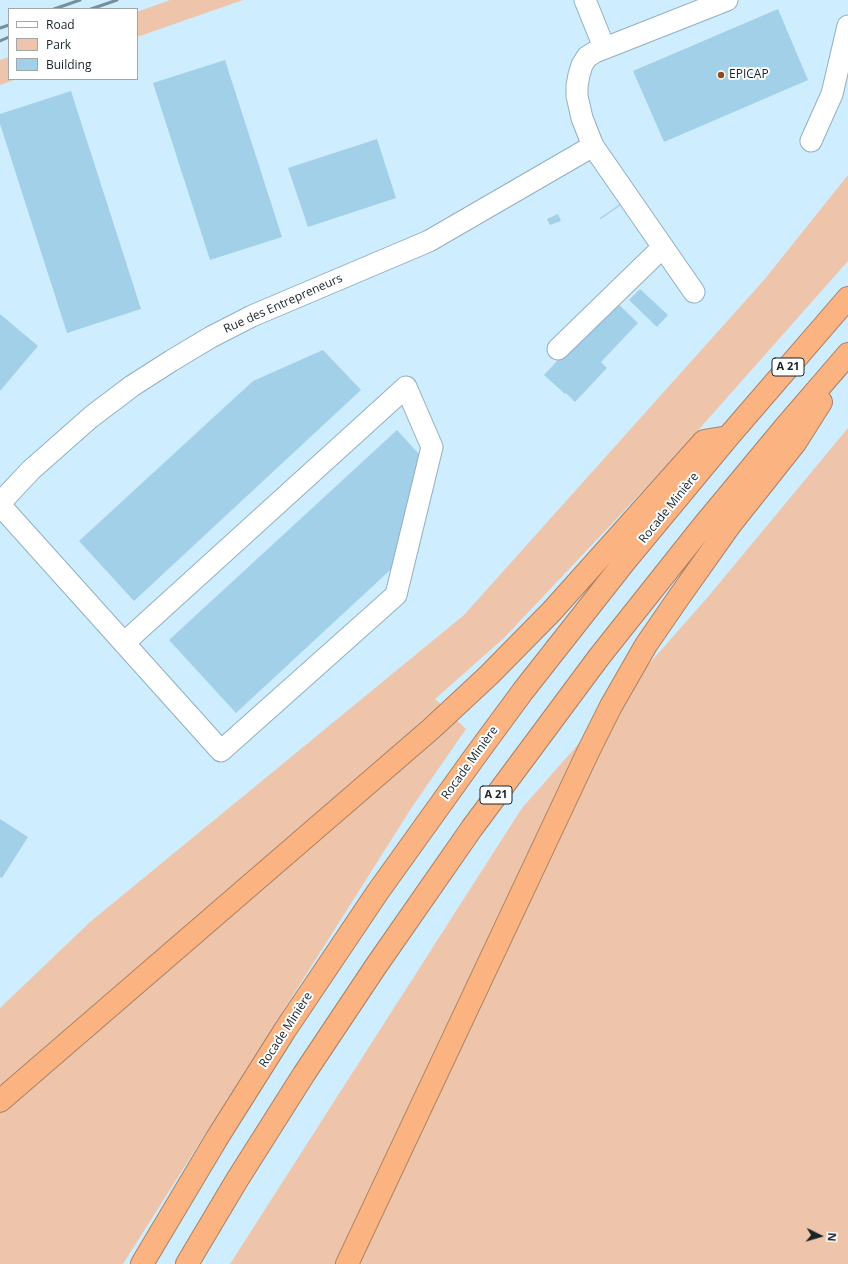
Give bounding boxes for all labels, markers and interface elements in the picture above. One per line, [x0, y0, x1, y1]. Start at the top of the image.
legend [8, 8, 138, 80]
text: Road [46, 16, 75, 33]
text: Park [46, 36, 71, 53]
text: Building [46, 56, 91, 73]
place label: EPICAP [729, 68, 769, 82]
marker: EPICAP [716, 70, 726, 80]
street label: Rue des Entrepreneurs [221, 271, 345, 337]
road number: A 21 [772, 358, 804, 376]
street label: Rocade Minière [636, 470, 702, 546]
street label: Rocade Minière [439, 724, 501, 802]
road number: A 21 [480, 786, 512, 804]
street label: Rocade Minière [256, 990, 316, 1070]
north arrow [800, 1216, 840, 1256]
text: N [825, 1232, 840, 1242]

